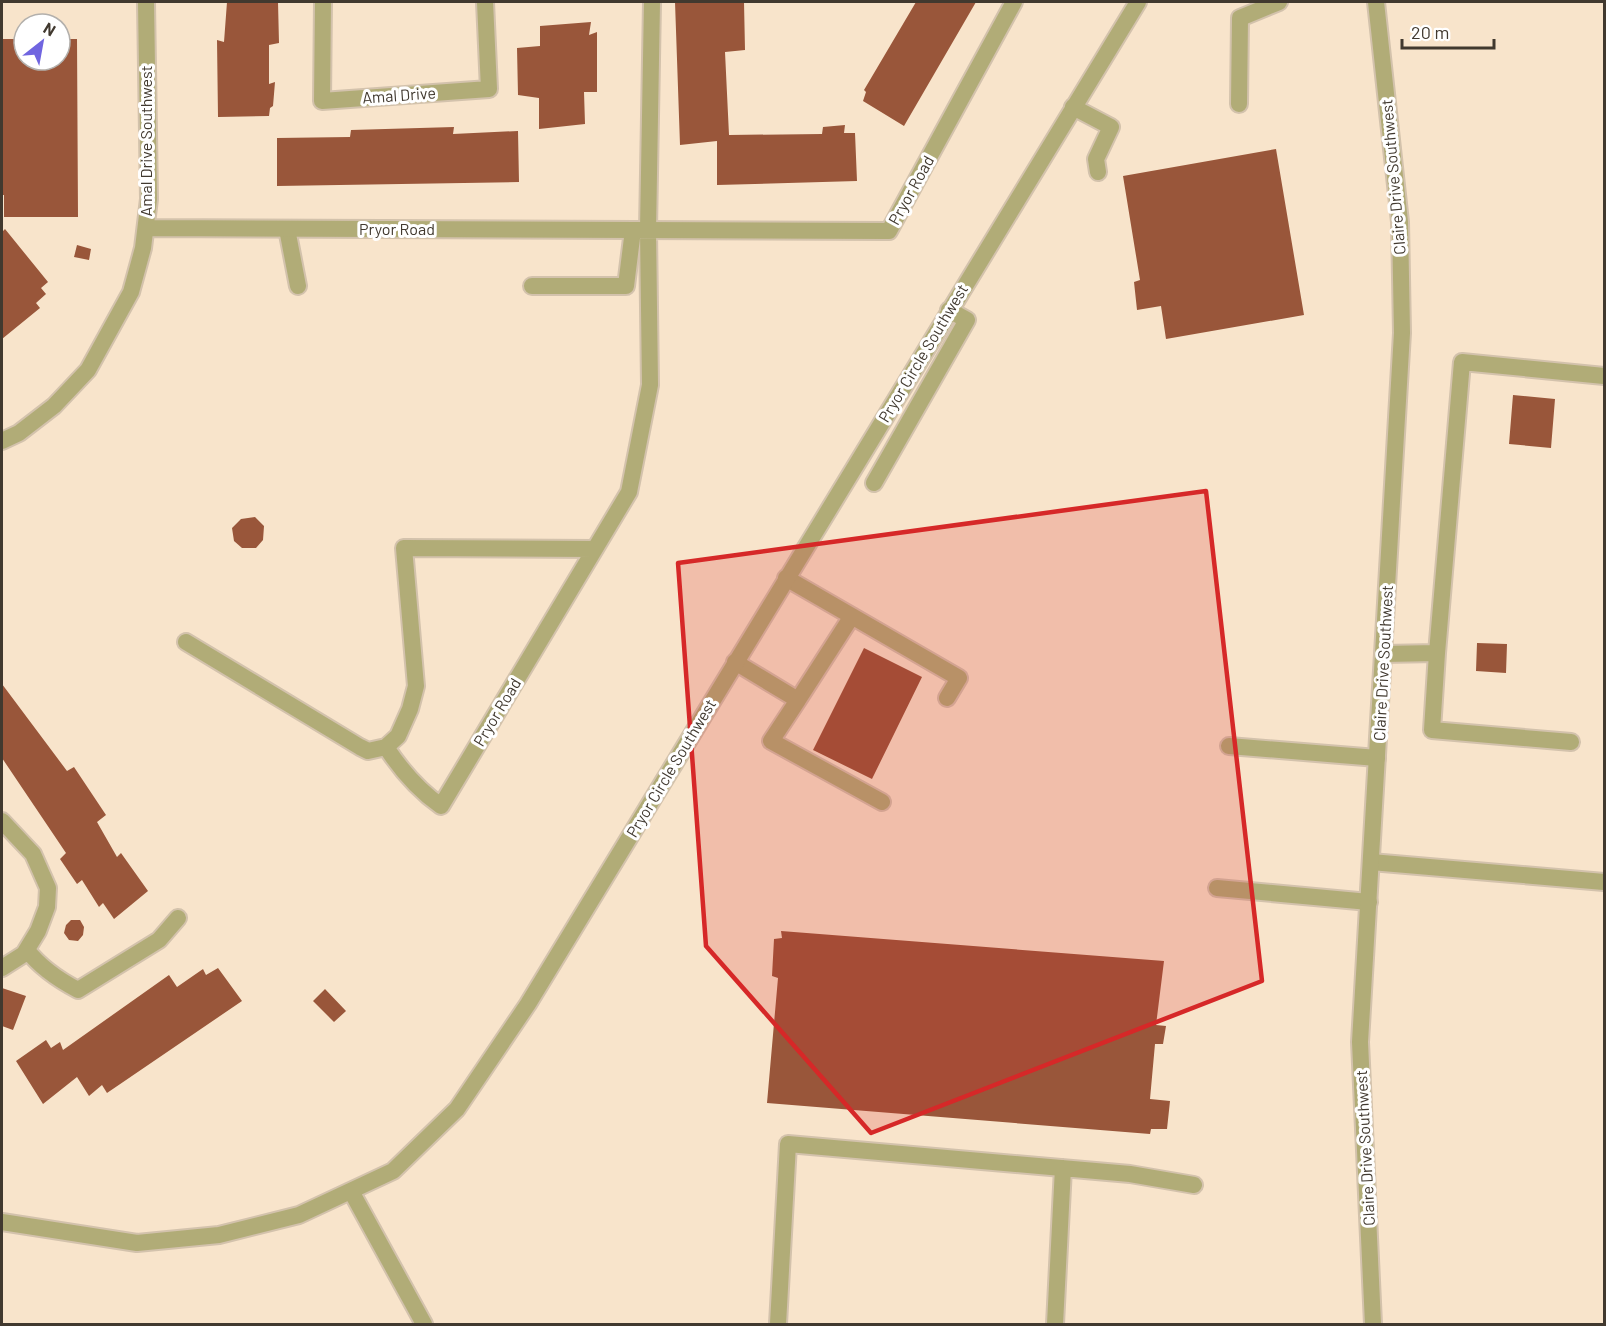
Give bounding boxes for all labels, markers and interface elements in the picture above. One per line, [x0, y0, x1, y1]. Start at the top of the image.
north arrow [12, 12, 72, 72]
scale bar [1402, 12, 1494, 50]
text: N [41, 18, 59, 40]
text: 20 m [1411, 21, 1449, 43]
street label: Amal Drive Southwest [136, 66, 155, 216]
street label: Amal Drive [362, 82, 436, 107]
street label: Claire Drive Southwest [1376, 98, 1409, 256]
street label: Pryor Road [884, 152, 937, 228]
street label: Pryor Road [359, 219, 435, 238]
street label: Pryor Circle Southwest [874, 280, 971, 425]
street label: Claire Drive Southwest [1369, 585, 1396, 741]
street label: Pryor Road [469, 674, 524, 749]
street label: Pryor Circle Southwest [622, 695, 719, 840]
street label: Claire Drive Southwest [1351, 1070, 1378, 1226]

